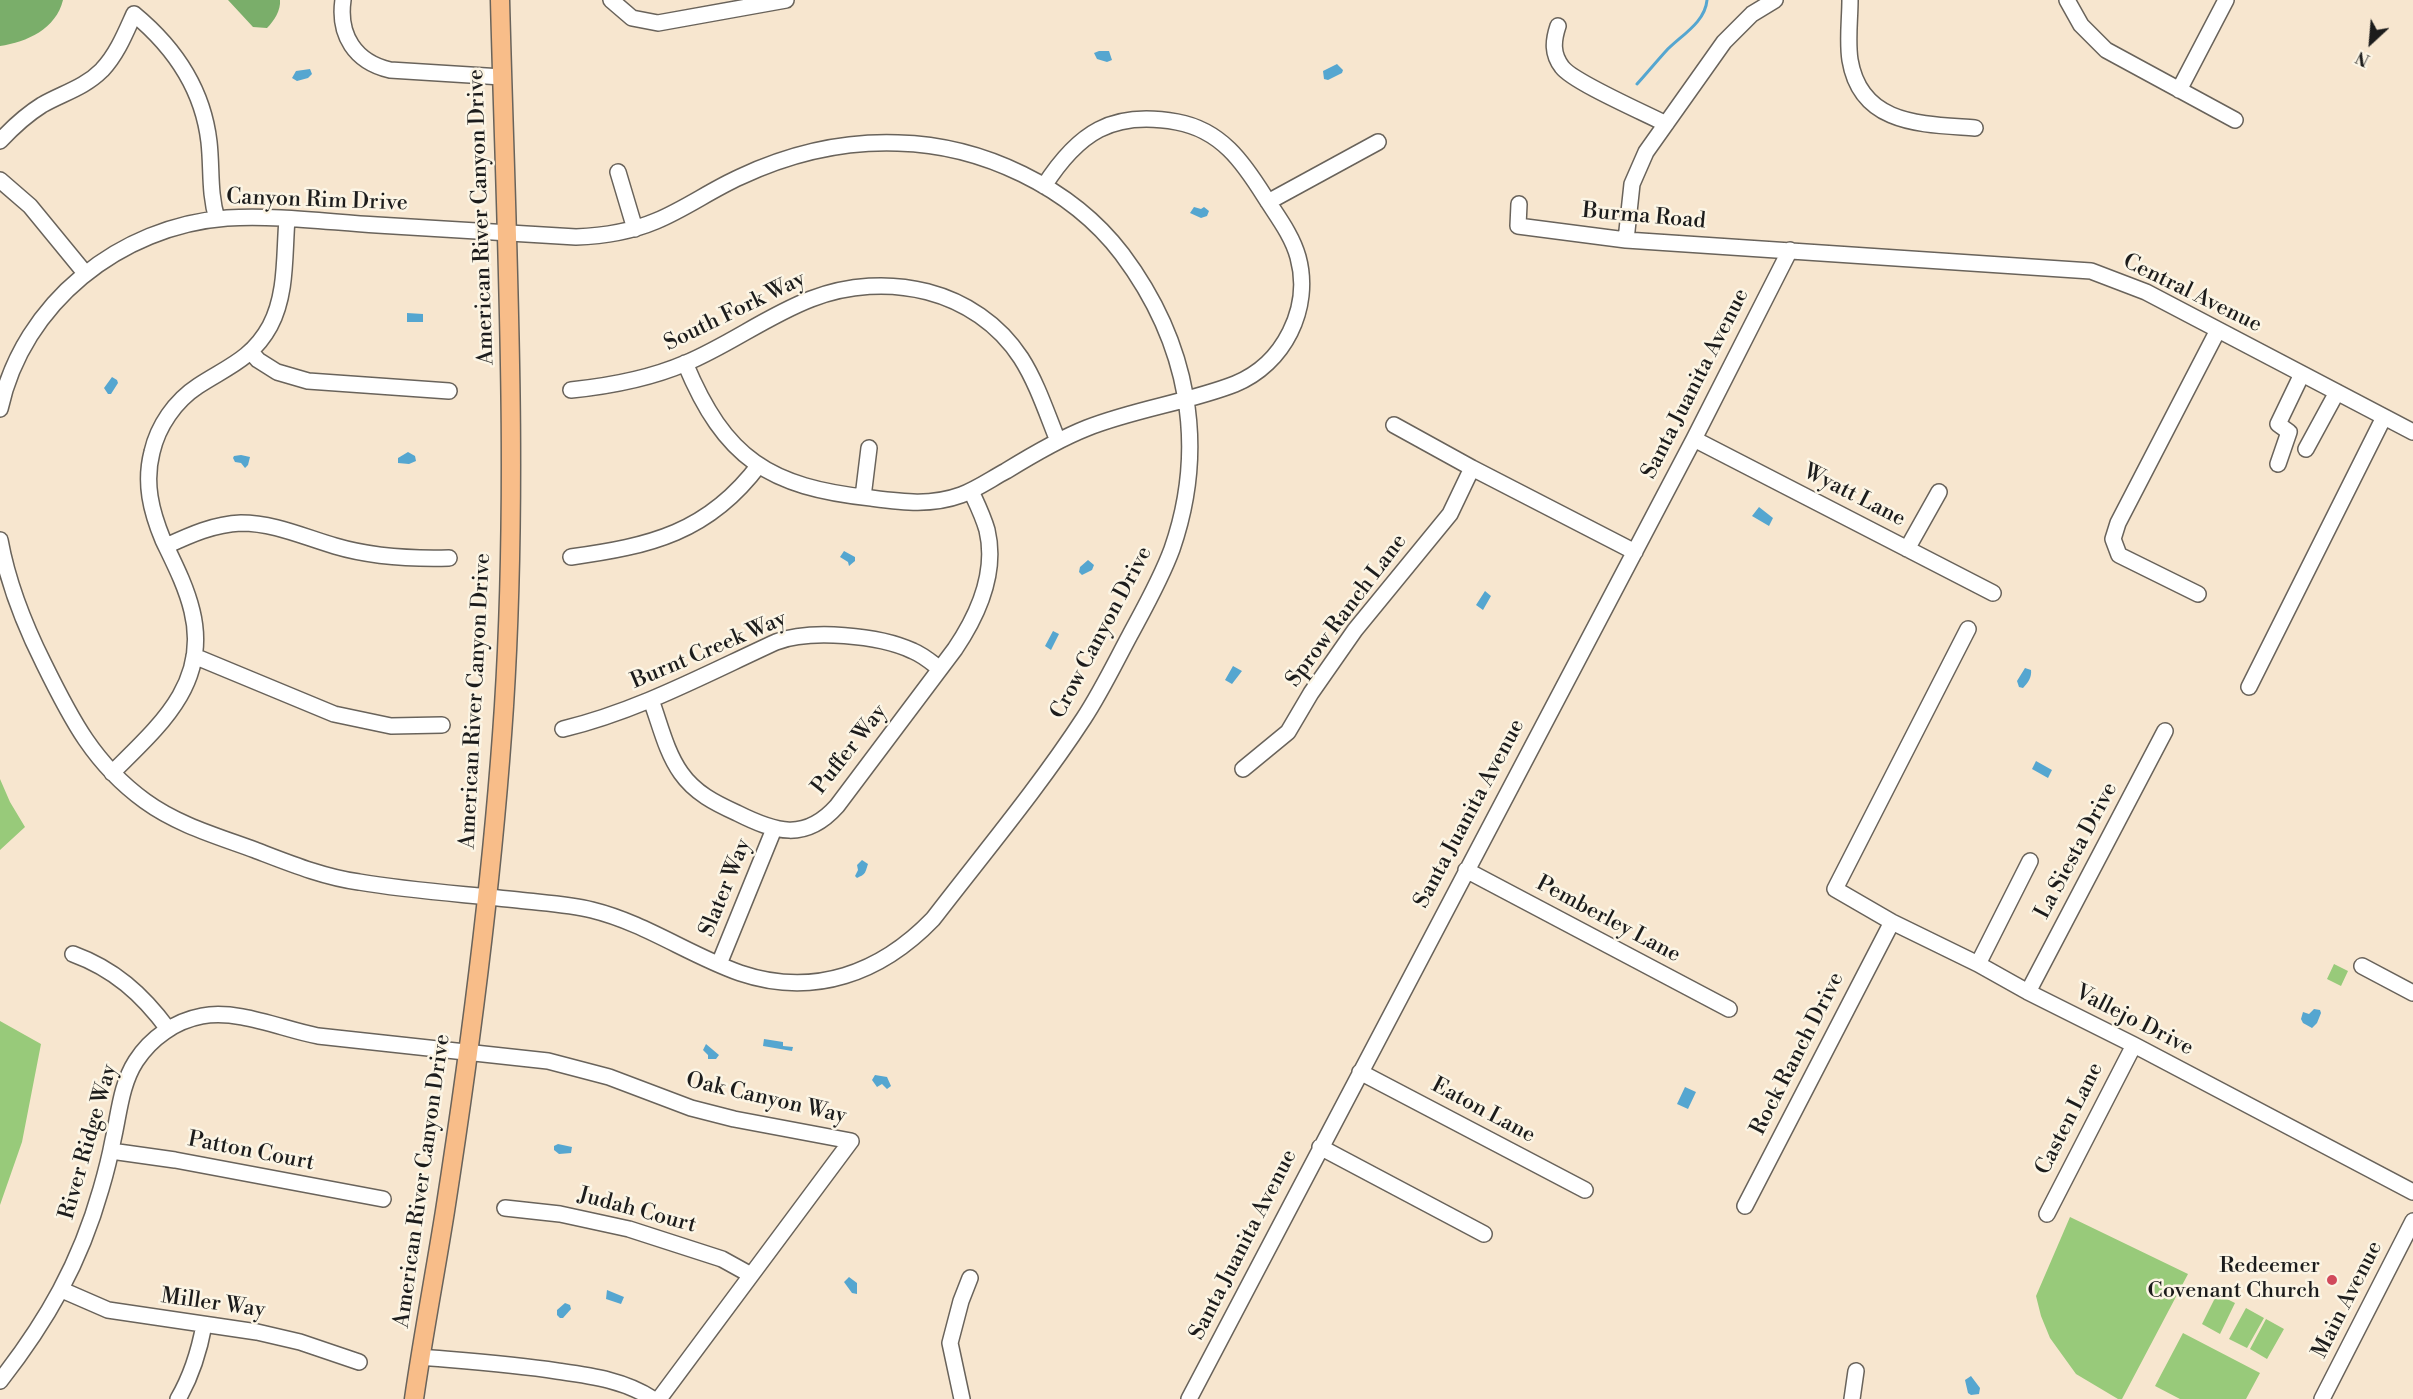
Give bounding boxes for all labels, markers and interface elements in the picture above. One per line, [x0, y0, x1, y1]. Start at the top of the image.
north arrow [2341, 12, 2401, 72]
text: N [2353, 46, 2373, 70]
street label: American River Canyon Drive [464, 69, 500, 365]
street label: Canyon Rim Drive [226, 185, 408, 217]
street label: Burma Road [1581, 198, 1707, 236]
street label: Central Avenue [2118, 249, 2266, 339]
street label: South Fork Way [660, 266, 810, 358]
street label: Santa Juanita Avenue [1637, 284, 1755, 484]
street label: Wyatt Lane [1798, 459, 1910, 533]
street label: Sprow Ranch Lane [1281, 529, 1413, 693]
street label: Crow Canyon Drive [1045, 542, 1159, 724]
street label: American River Canyon Drive [455, 552, 497, 850]
street label: Burnt Creek Way [627, 606, 791, 696]
street label: Puffer Way [807, 700, 893, 800]
street label: Santa Juanita Avenue [1409, 715, 1531, 913]
street label: La Siesta Drive [2030, 778, 2124, 924]
street label: Slater Way [694, 835, 758, 941]
street label: Pemberley Lane [1531, 871, 1685, 969]
street label: Rock Ranch Drive [1746, 968, 1850, 1140]
street label: Vallejo Drive [2070, 980, 2198, 1062]
street label: American River Canyon Drive [389, 1032, 457, 1330]
street label: Casten Lane [2030, 1059, 2110, 1179]
street label: River Ridge Way [54, 1061, 124, 1223]
street label: Oak Canyon Way [683, 1068, 849, 1130]
street label: Eaton Lane [1427, 1073, 1539, 1149]
street label: Patton Court [186, 1127, 316, 1177]
street label: Santa Juanita Avenue [1185, 1145, 1303, 1345]
street label: Judah Court [575, 1183, 699, 1239]
street label: Main Avenue [2307, 1237, 2389, 1363]
place label: Redeemer Covenant Church [2148, 1254, 2320, 1306]
marker: Redeemer Covenant Church [2325, 1273, 2339, 1287]
street label: Miller Way [159, 1284, 267, 1324]

